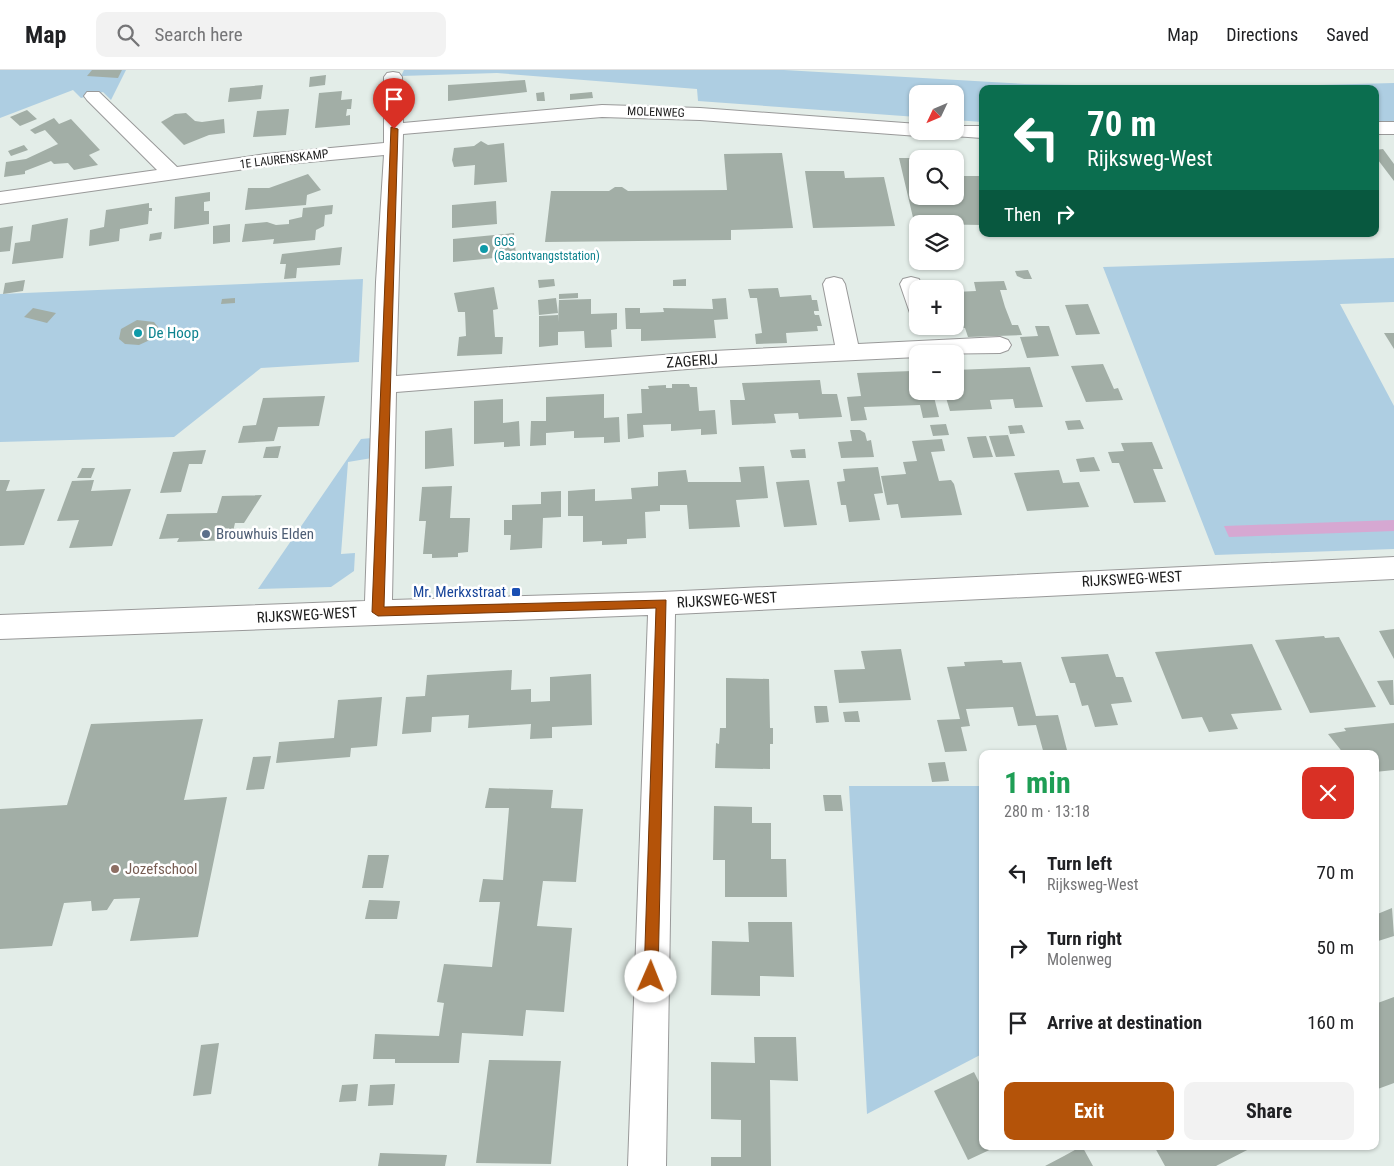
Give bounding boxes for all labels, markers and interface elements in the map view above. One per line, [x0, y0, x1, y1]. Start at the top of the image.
search box [96, 12, 446, 57]
text: Map [25, 21, 66, 49]
icon: search [114, 21, 142, 49]
text: Search here [154, 23, 243, 46]
text: Map [1167, 24, 1198, 45]
text: Directions [1226, 24, 1298, 45]
text: Saved [1326, 24, 1369, 45]
pin [373, 78, 415, 129]
icon: arrive [380, 85, 408, 113]
north arrow [909, 85, 964, 140]
map controls [909, 85, 964, 400]
street label: MOLENWEG [627, 104, 685, 120]
text: 70 m [1087, 104, 1156, 145]
icon: left [1004, 105, 1069, 170]
text: Rijksweg-West [1087, 146, 1213, 171]
street label: 1E LAURENSKAMP [239, 147, 329, 171]
button: search [909, 150, 964, 205]
icon: right [1051, 200, 1079, 228]
text: Then [1004, 203, 1041, 226]
button: layers [909, 215, 964, 270]
place label: GOS (Gasontvangststation) [494, 235, 600, 263]
marker: GOS (Gasontvangststation) [478, 243, 490, 255]
button: + [909, 280, 964, 335]
place label: De Hoop [148, 324, 199, 342]
marker: De Hoop [132, 327, 144, 339]
button: − [909, 345, 964, 400]
street label: ZAGERIJ [666, 350, 718, 372]
place label: Brouwhuis Elden [216, 525, 314, 543]
marker: Brouwhuis Elden [200, 528, 212, 540]
street label: RIJKSWEG-WEST [1081, 567, 1183, 591]
place label: Mr. Merkxstraat [413, 583, 506, 601]
marker: Mr. Merkxstraat [510, 586, 522, 598]
street label: RIJKSWEG-WEST [676, 588, 778, 612]
street label: RIJKSWEG-WEST [256, 603, 358, 627]
text: 1 min [1004, 765, 1071, 800]
button: close [1302, 767, 1354, 819]
text: 280 m · 13:18 [1004, 802, 1090, 821]
text: Turn left [1047, 852, 1112, 875]
icon: left [1004, 859, 1032, 887]
place label: Jozefschool [125, 860, 197, 878]
text: 70 m [1317, 861, 1354, 884]
marker: Jozefschool [109, 863, 121, 875]
text: Rijksweg-West [1047, 875, 1139, 894]
text: Turn right [1047, 927, 1122, 950]
icon: right [1004, 934, 1032, 962]
text: 50 m [1317, 936, 1354, 959]
position arrow [624, 950, 676, 1002]
text: Molenweg [1047, 950, 1112, 969]
icon: arrive [1004, 1009, 1032, 1037]
text: Arrive at destination [1047, 1011, 1202, 1034]
text: 160 m [1307, 1011, 1354, 1034]
button: Exit [1004, 1082, 1174, 1140]
button: Share [1184, 1082, 1354, 1140]

